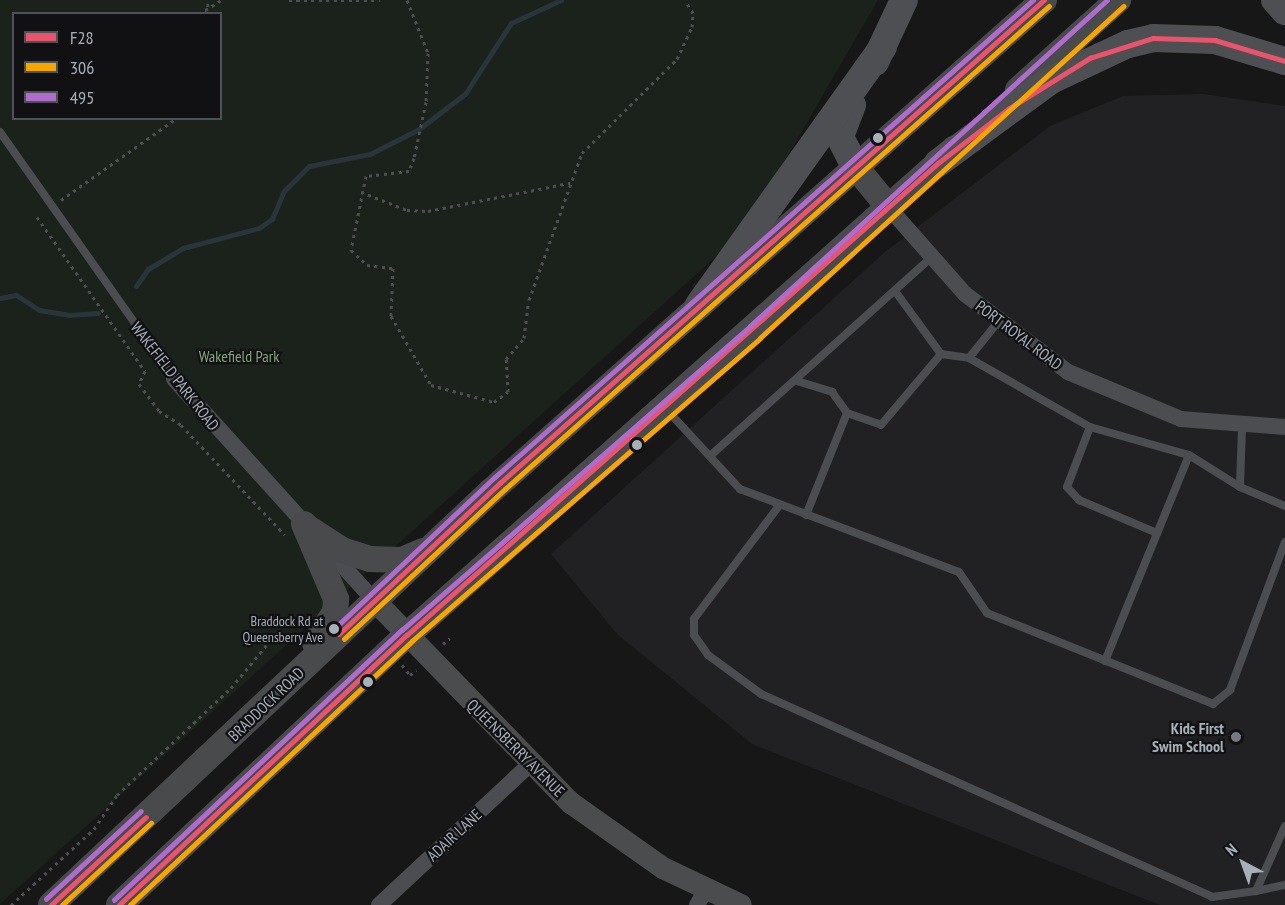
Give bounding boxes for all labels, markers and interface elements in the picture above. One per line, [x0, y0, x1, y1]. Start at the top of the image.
legend [12, 12, 222, 120]
text: F28 [70, 26, 94, 49]
text: 306 [70, 56, 94, 79]
text: 495 [70, 86, 94, 109]
unlabelled marker [872, 132, 884, 144]
street label: PORT ROYAL ROAD [972, 296, 1066, 374]
street label: WAKEFIELD PARK ROAD [127, 318, 223, 434]
park label: Wakefield Park [199, 346, 279, 366]
unlabelled marker [631, 439, 643, 451]
place label: Braddock Rd at Queensberry Ave [242, 613, 323, 646]
marker: Braddock Rd at Queensberry Ave [328, 623, 340, 635]
street label: BRADDOCK ROAD [224, 663, 308, 745]
unlabelled marker [362, 676, 374, 688]
street label: QUEENSBERRY AVENUE [463, 695, 569, 801]
place label: Kids First Swim School [1152, 718, 1224, 756]
marker: Kids First Swim School [1229, 730, 1243, 744]
street label: ADAIR LANE [423, 805, 485, 865]
north arrow [1213, 833, 1273, 893]
text: N [1221, 839, 1241, 860]

